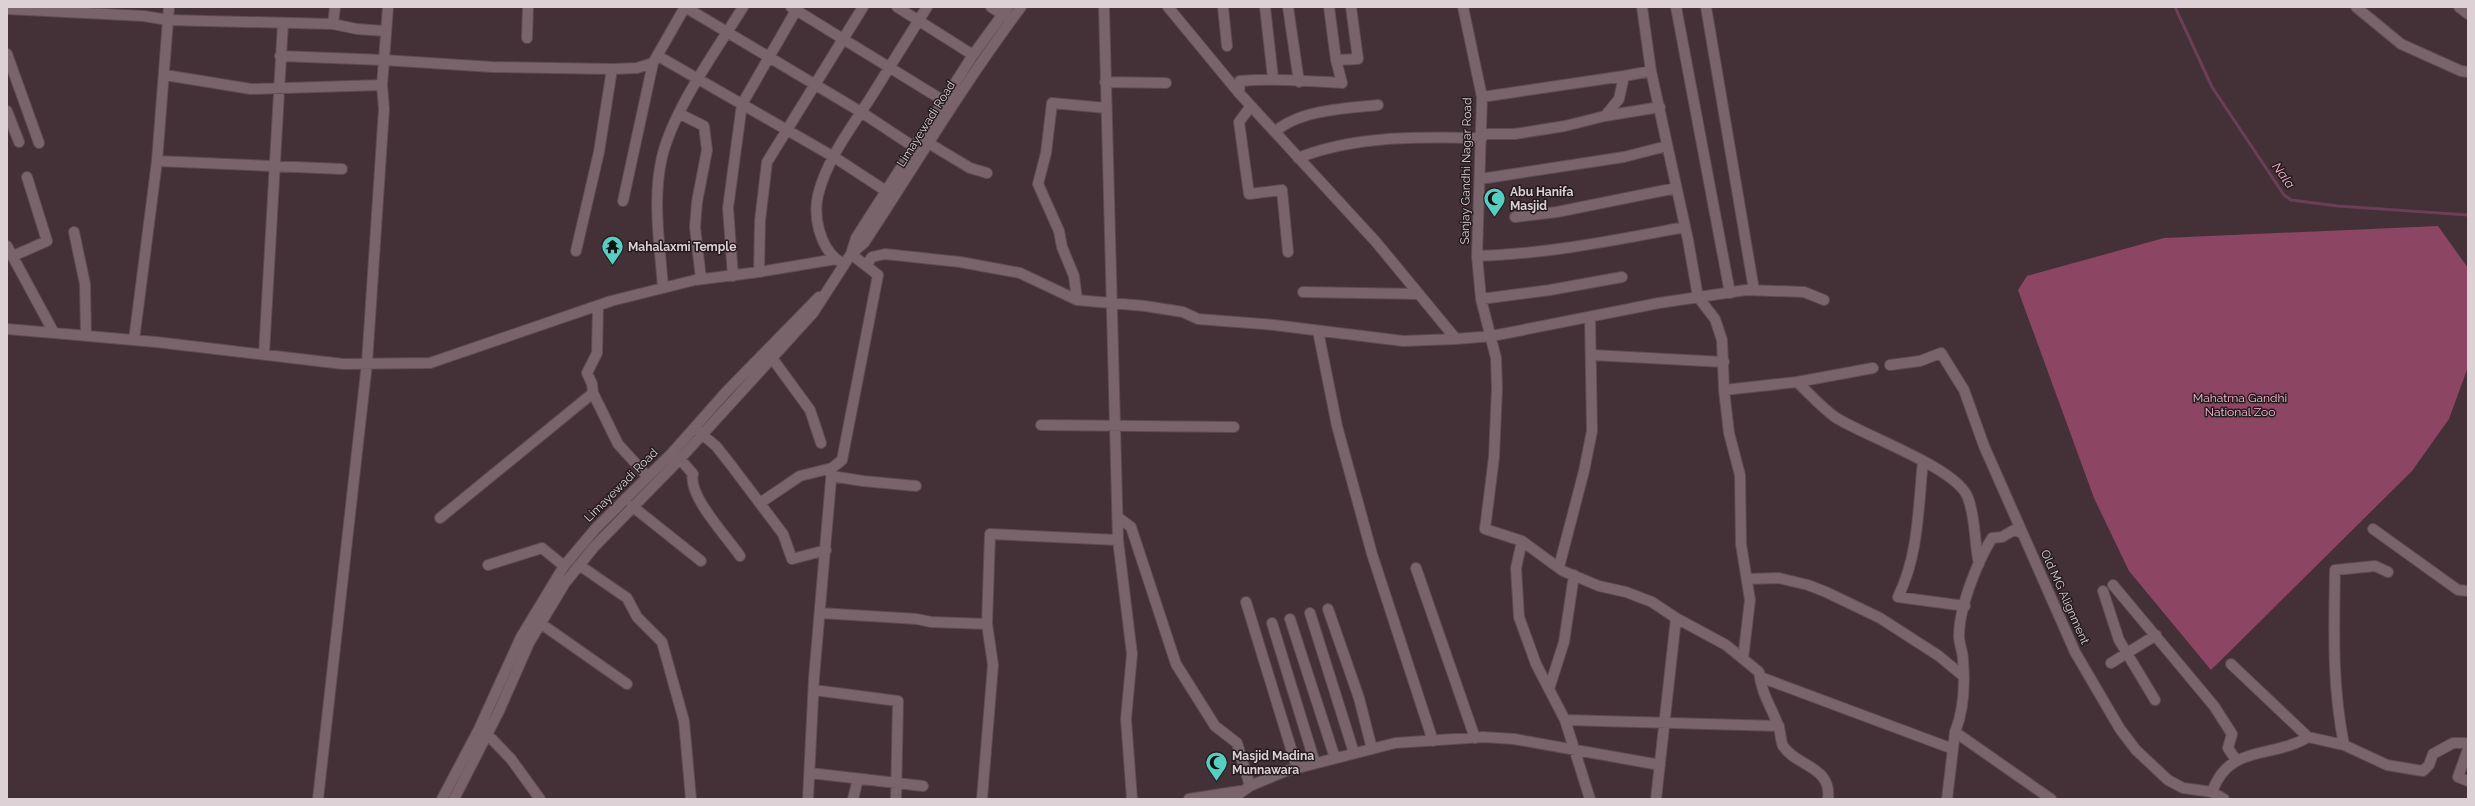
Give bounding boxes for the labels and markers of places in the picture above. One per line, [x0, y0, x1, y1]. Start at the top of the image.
place label: Abu Hanifa Masjid [1510, 185, 1573, 213]
mosque icon: Abu Hanifa Masjid [1481, 186, 1507, 219]
temple icon: Mahalaxmi Temple [600, 234, 626, 267]
place label: Mahalaxmi Temple [628, 240, 736, 254]
place label: Masjid Madina Munnawara [1232, 749, 1314, 777]
mosque icon: Masjid Madina Munnawara [1204, 750, 1230, 783]

